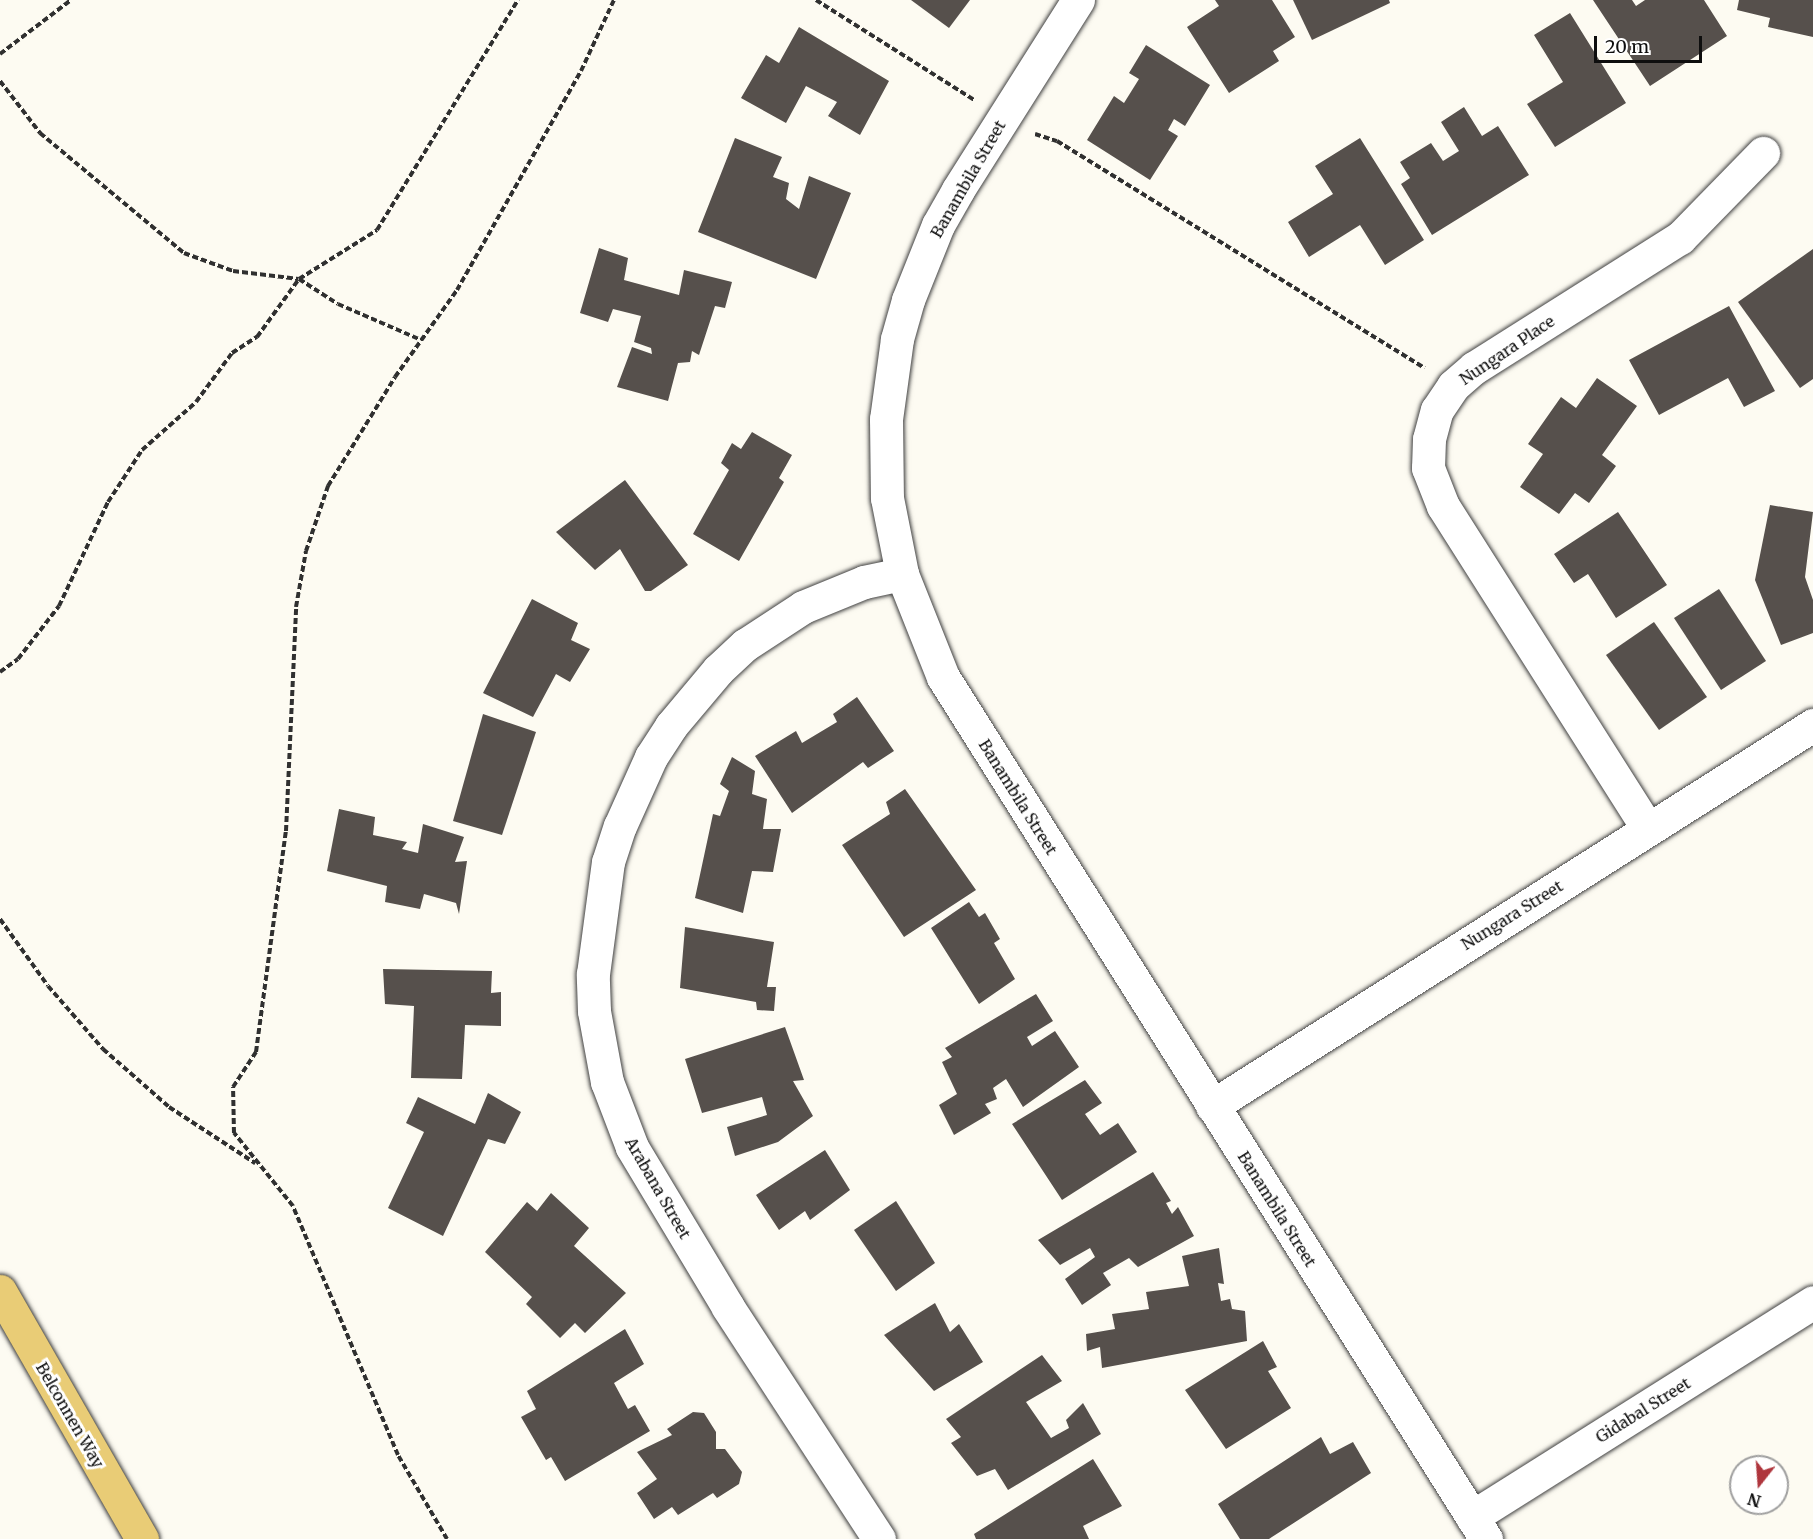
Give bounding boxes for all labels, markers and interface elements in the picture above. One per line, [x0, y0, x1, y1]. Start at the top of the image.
scale bar [1597, 24, 1705, 62]
text: 20 m [1605, 35, 1649, 58]
street label: Banambila Street [927, 117, 1009, 241]
street label: Nungara Place [1456, 311, 1558, 389]
street label: Banambila Street [975, 736, 1061, 858]
street label: Nungara Street [1458, 876, 1566, 954]
street label: Arabana Street [621, 1134, 695, 1242]
street label: Banambila Street [1234, 1148, 1320, 1270]
street label: Belconnen Way [32, 1359, 108, 1471]
street label: Gidabal Street [1592, 1373, 1694, 1447]
north arrow [1729, 1455, 1789, 1515]
text: N [1745, 1489, 1763, 1512]

